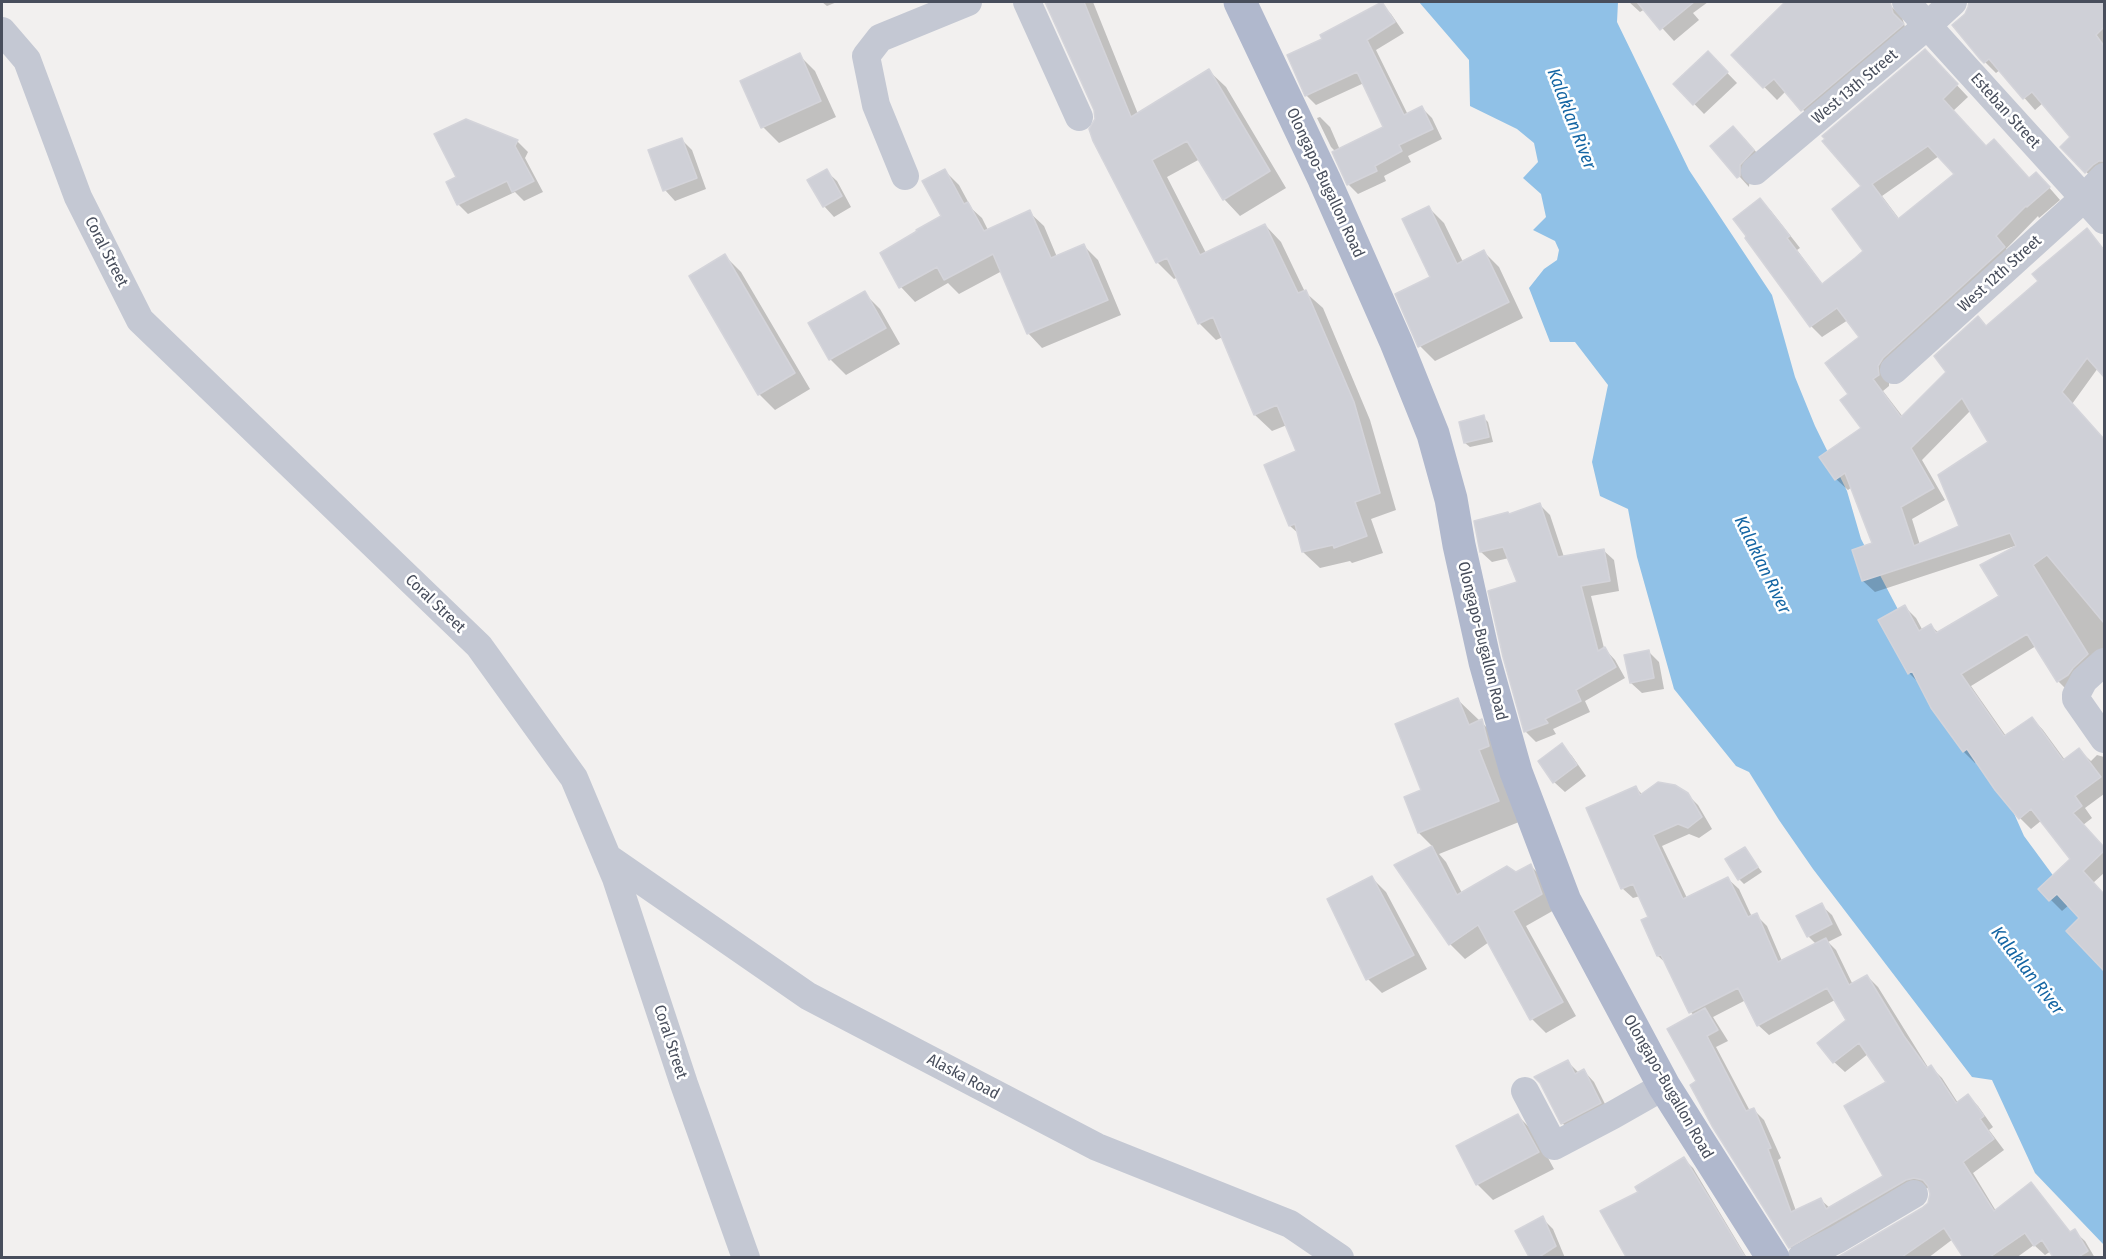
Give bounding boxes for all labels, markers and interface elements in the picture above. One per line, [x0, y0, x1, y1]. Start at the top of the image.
street label: West 13th Street [1808, 46, 1902, 128]
water label: Kalaklan River [1542, 66, 1600, 172]
street label: Esteban Street [1966, 69, 2044, 153]
street label: Olongapo-Bugallon Road [1282, 105, 1368, 261]
street label: Coral Street [80, 214, 132, 290]
street label: West 12th Street [1954, 232, 2046, 316]
water label: Kalaklan River [1729, 513, 1795, 617]
street label: Olongapo-Bugallon Road [1453, 560, 1511, 722]
street label: Coral Street [401, 571, 469, 637]
water label: Kalaklan River [1986, 923, 2068, 1019]
street label: Coral Street [649, 1003, 691, 1081]
street label: Olongapo-Bugallon Road [1619, 1012, 1717, 1162]
street label: Alaska Road [924, 1050, 1002, 1104]

